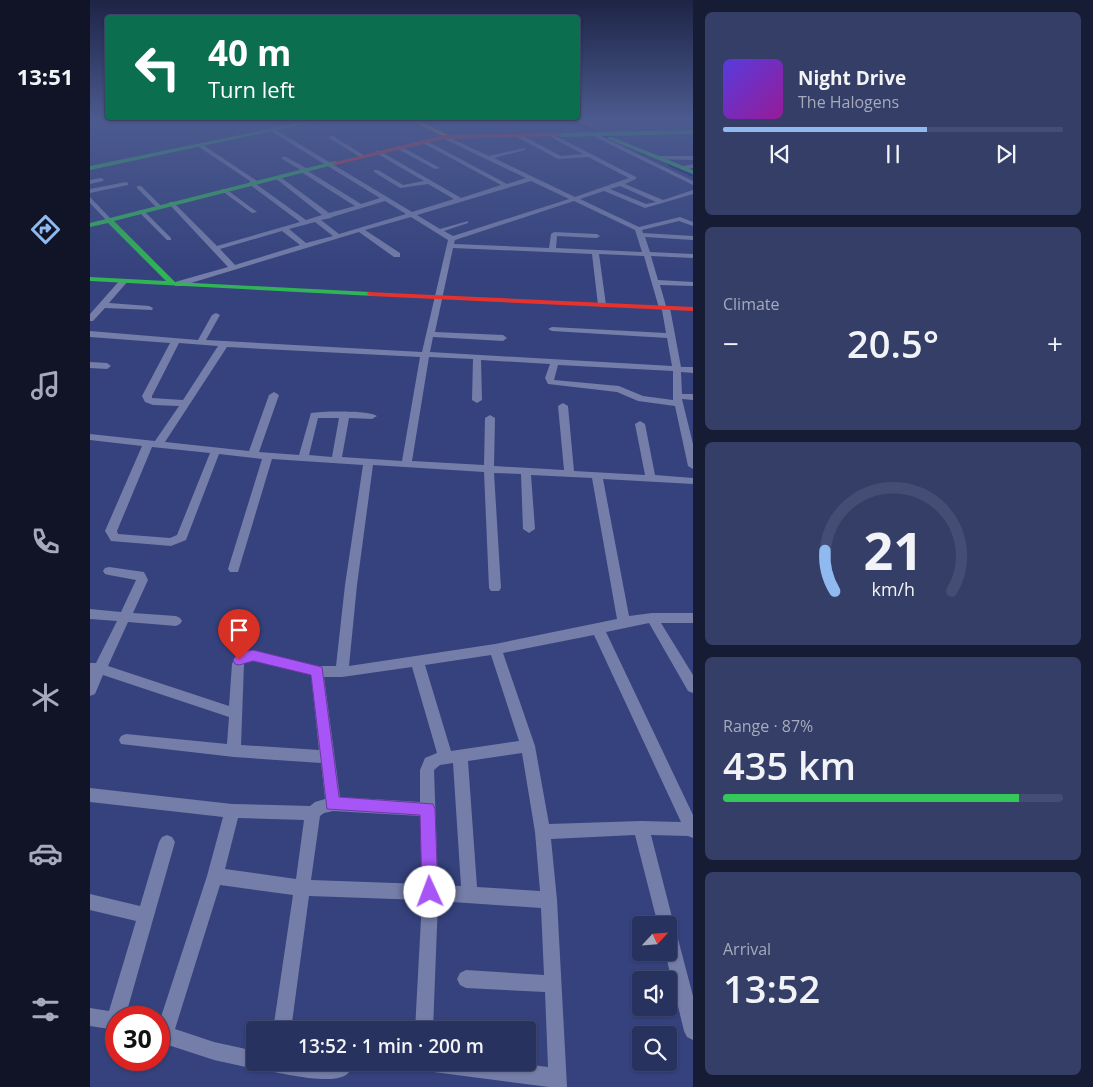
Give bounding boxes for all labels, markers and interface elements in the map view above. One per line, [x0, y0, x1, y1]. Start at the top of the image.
text: 40 m [208, 29, 291, 76]
icon: left [125, 35, 190, 100]
text: 13:51 [17, 61, 73, 91]
text: Night Drive [798, 65, 906, 91]
text: Turn left [208, 74, 295, 104]
text: The Halogens [798, 91, 899, 113]
icon: previous [766, 140, 794, 168]
icon: pause [879, 140, 907, 168]
icon: next [992, 140, 1020, 168]
icon: directions [28, 212, 63, 247]
text: Climate [723, 293, 780, 315]
text: 20.5° [847, 317, 939, 369]
text: − [723, 324, 739, 362]
text: + [1047, 324, 1063, 362]
icon: music [28, 368, 63, 403]
text: 21 [863, 514, 923, 585]
icon: phone [28, 524, 63, 559]
text: km/h [871, 577, 915, 601]
pin [218, 609, 260, 660]
icon: arrive [225, 616, 253, 644]
icon: climate [28, 680, 63, 715]
text: Range · 87% [723, 715, 813, 737]
text: 435 km [723, 739, 856, 791]
icon: car [28, 836, 63, 871]
position arrow [403, 865, 455, 917]
north arrow [632, 916, 678, 961]
map controls [632, 916, 677, 1071]
text: Arrival [723, 938, 771, 960]
text: 13:52 [723, 962, 820, 1014]
button: sound [632, 971, 677, 1016]
icon: filters [28, 992, 63, 1027]
speed limit sign: 30 [105, 1006, 170, 1071]
button: search [632, 1026, 677, 1071]
text: 13:52 · 1 min · 200 m [298, 1033, 484, 1059]

